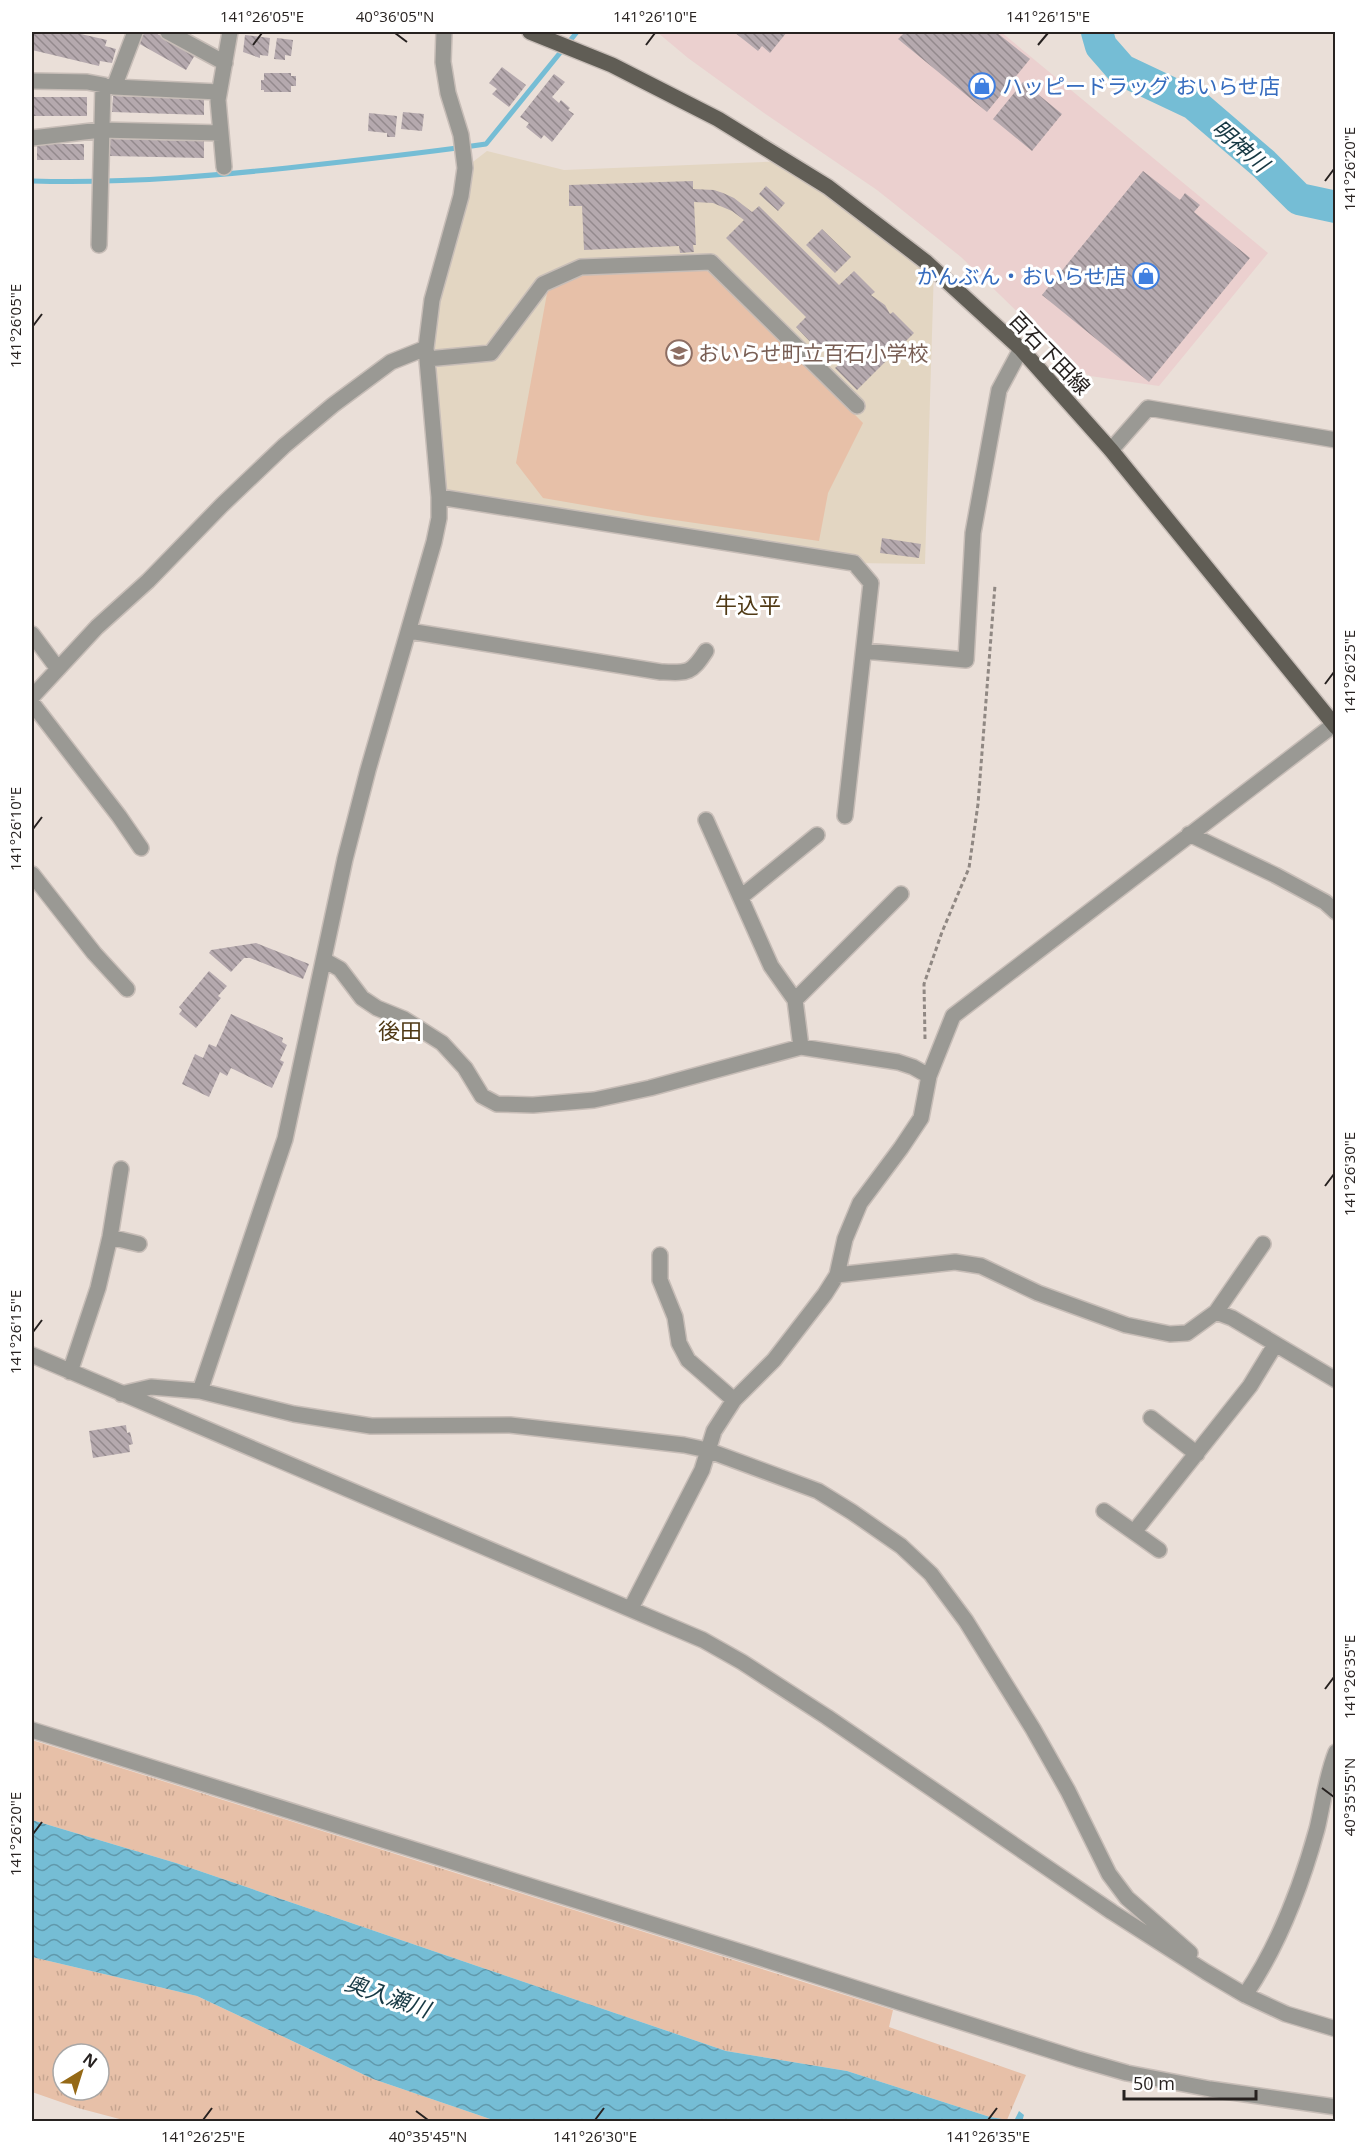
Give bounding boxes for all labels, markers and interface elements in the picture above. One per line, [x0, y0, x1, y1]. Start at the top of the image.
text: 141°26'05"E [220, 6, 304, 26]
text: 40°36'05"N [356, 6, 434, 26]
text: 141°26'10"E [613, 6, 697, 26]
text: 141°26'15"E [1006, 6, 1090, 26]
shop icon: ハッピードラッグ おいらせ店 [967, 71, 997, 101]
place label: ハッピードラッグ おいらせ店 [1002, 72, 1280, 100]
water label: 明神川 [1206, 112, 1277, 179]
text: 141°26'20"E [1339, 127, 1359, 211]
shop icon: かんぶん・おいらせ店 [1131, 261, 1161, 291]
place label: かんぶん・おいらせ店 [916, 262, 1126, 290]
text: 141°26'05"E [5, 284, 25, 368]
street label: 百石下田線 [1003, 306, 1097, 400]
school or university icon: おいらせ町立百石小学校 [664, 338, 694, 368]
place label: おいらせ町立百石小学校 [698, 339, 929, 367]
district label: 牛込平 [715, 589, 781, 619]
text: 141°26'25"E [1339, 630, 1359, 714]
text: 141°26'10"E [5, 787, 25, 871]
district label: 後田 [378, 1015, 422, 1045]
text: 141°26'30"E [1339, 1132, 1359, 1216]
text: 141°26'15"E [5, 1290, 25, 1374]
text: 141°26'35"E [1339, 1635, 1359, 1719]
text: 40°35'55"N [1339, 1758, 1359, 1836]
text: 141°26'20"E [5, 1792, 25, 1876]
water label: 奥入瀬川 [342, 1966, 436, 2024]
north arrow [51, 2042, 111, 2102]
text: N [78, 2048, 102, 2073]
scale bar [1124, 2063, 1256, 2101]
text: 50 m [1133, 2071, 1175, 2095]
text: 141°26'25"E [161, 2126, 245, 2146]
text: 40°35'45"N [389, 2126, 467, 2146]
text: 141°26'30"E [553, 2126, 637, 2146]
text: 141°26'35"E [946, 2126, 1030, 2146]

